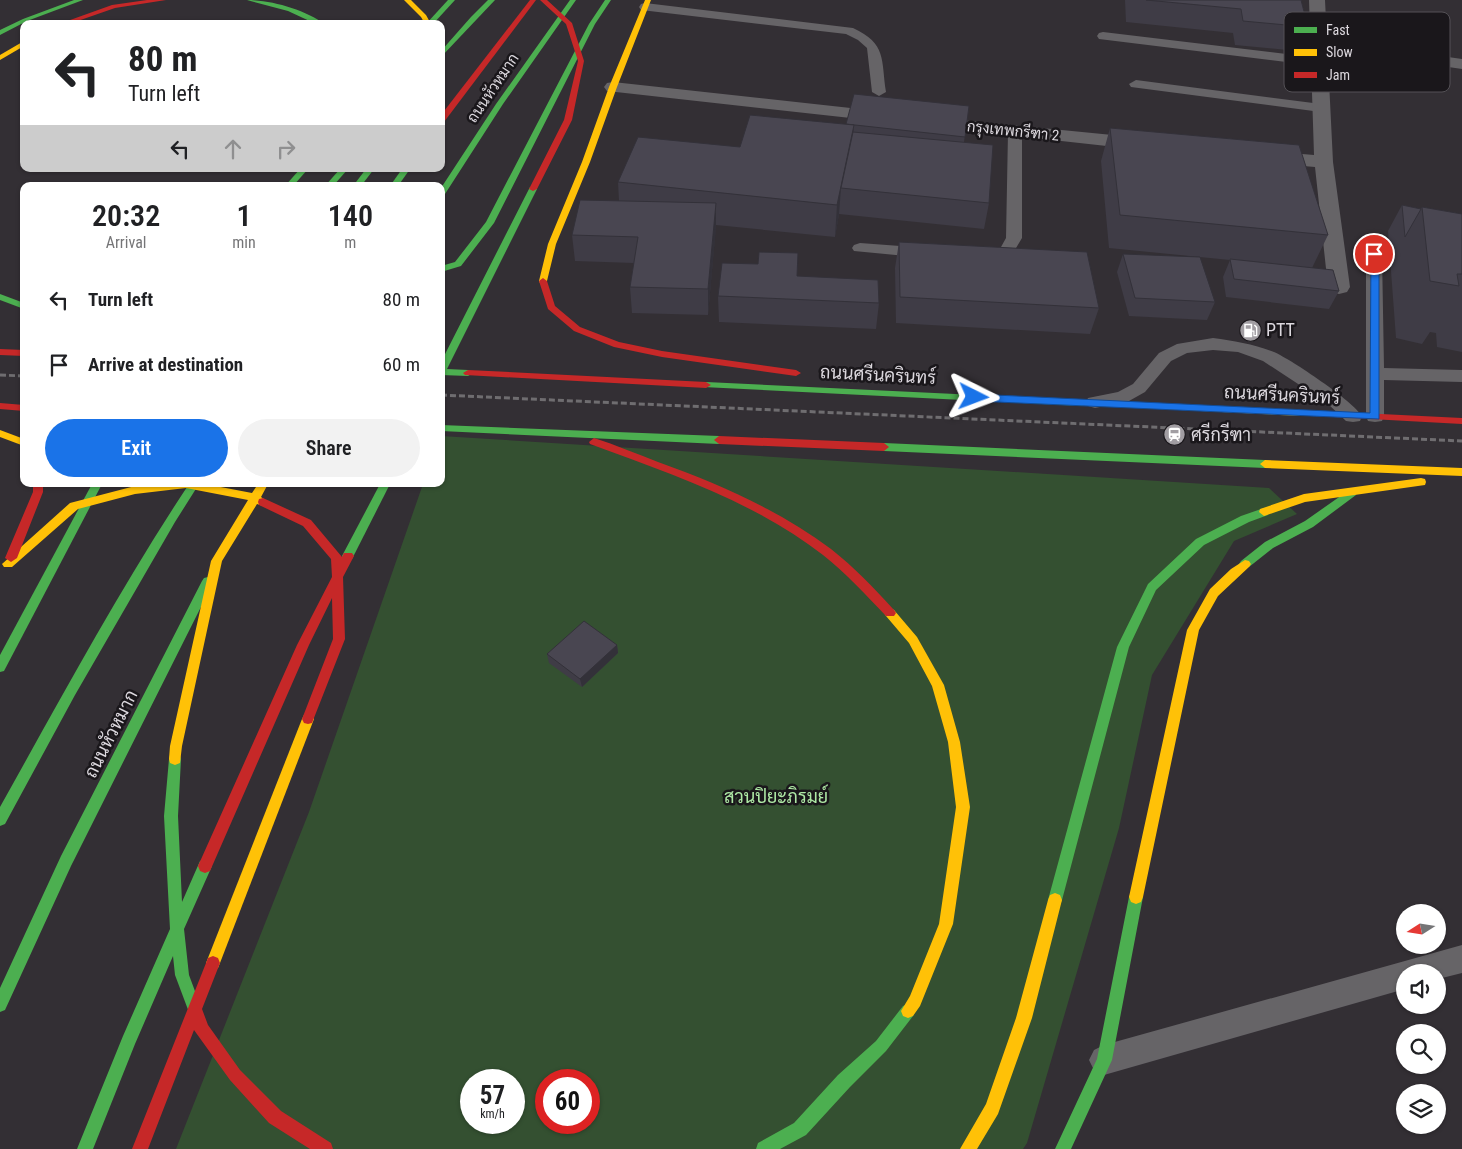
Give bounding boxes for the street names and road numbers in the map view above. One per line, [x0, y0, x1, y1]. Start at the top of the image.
street label: ถนนหัวหมาก [463, 50, 523, 126]
street label: กรุงเทพกรีฑา 2 [966, 116, 1060, 147]
street label: ถนนศรีนครินทร์ [820, 359, 937, 388]
street label: ถนนศรีนครินทร์ [1224, 379, 1341, 408]
street label: ถนนหัวหมาก [79, 686, 142, 781]

